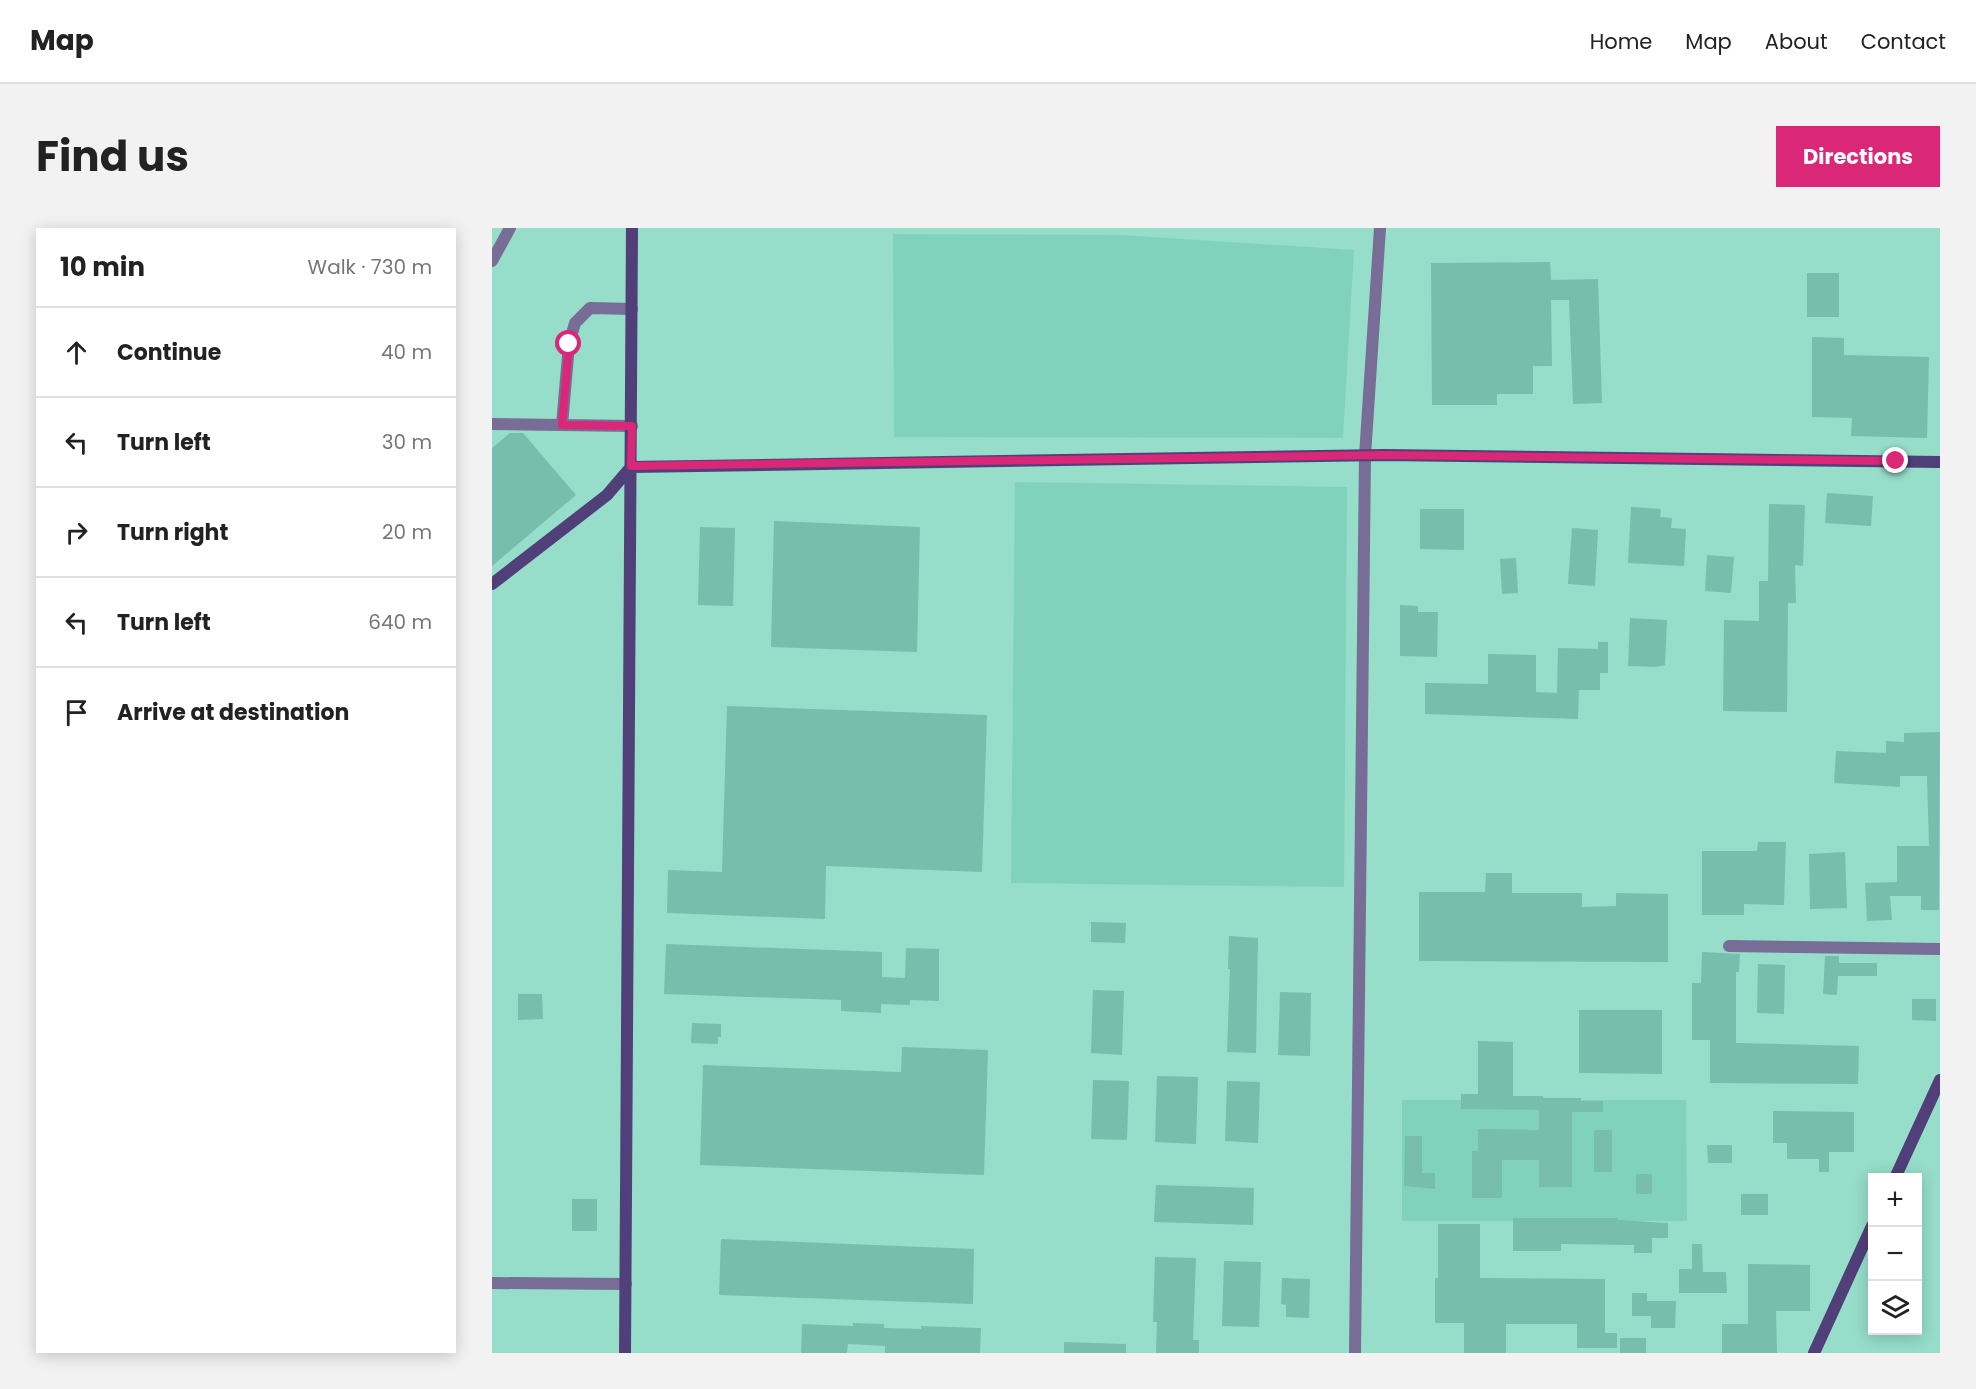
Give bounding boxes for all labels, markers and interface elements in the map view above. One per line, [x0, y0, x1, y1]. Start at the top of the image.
text: Map [30, 21, 94, 60]
text: Home [1590, 27, 1652, 56]
text: Map [1685, 27, 1732, 56]
text: About [1765, 27, 1828, 56]
text: Contact [1861, 27, 1946, 56]
button: Directions [1776, 126, 1940, 187]
text: Find us [36, 127, 189, 186]
text: 10 min [60, 249, 145, 285]
text: Walk · 730 m [308, 253, 432, 281]
route start [555, 330, 581, 356]
icon: ahead [60, 336, 93, 369]
text: Continue [117, 337, 221, 368]
text: 40 m [381, 338, 432, 366]
icon: left [60, 426, 93, 459]
text: Turn left [117, 427, 211, 458]
text: 30 m [382, 428, 432, 456]
route end [1882, 447, 1908, 473]
icon: right [60, 516, 93, 549]
text: Turn right [117, 517, 228, 548]
text: 20 m [382, 518, 432, 546]
icon: left [60, 606, 93, 639]
text: Turn left [117, 607, 211, 638]
text: 640 m [368, 608, 432, 636]
icon: arrive [60, 696, 93, 729]
text: Arrive at destination [117, 697, 349, 728]
map controls [1868, 1173, 1922, 1335]
button: + [1868, 1173, 1922, 1227]
button: − [1868, 1227, 1922, 1281]
button: layers [1868, 1281, 1922, 1335]

